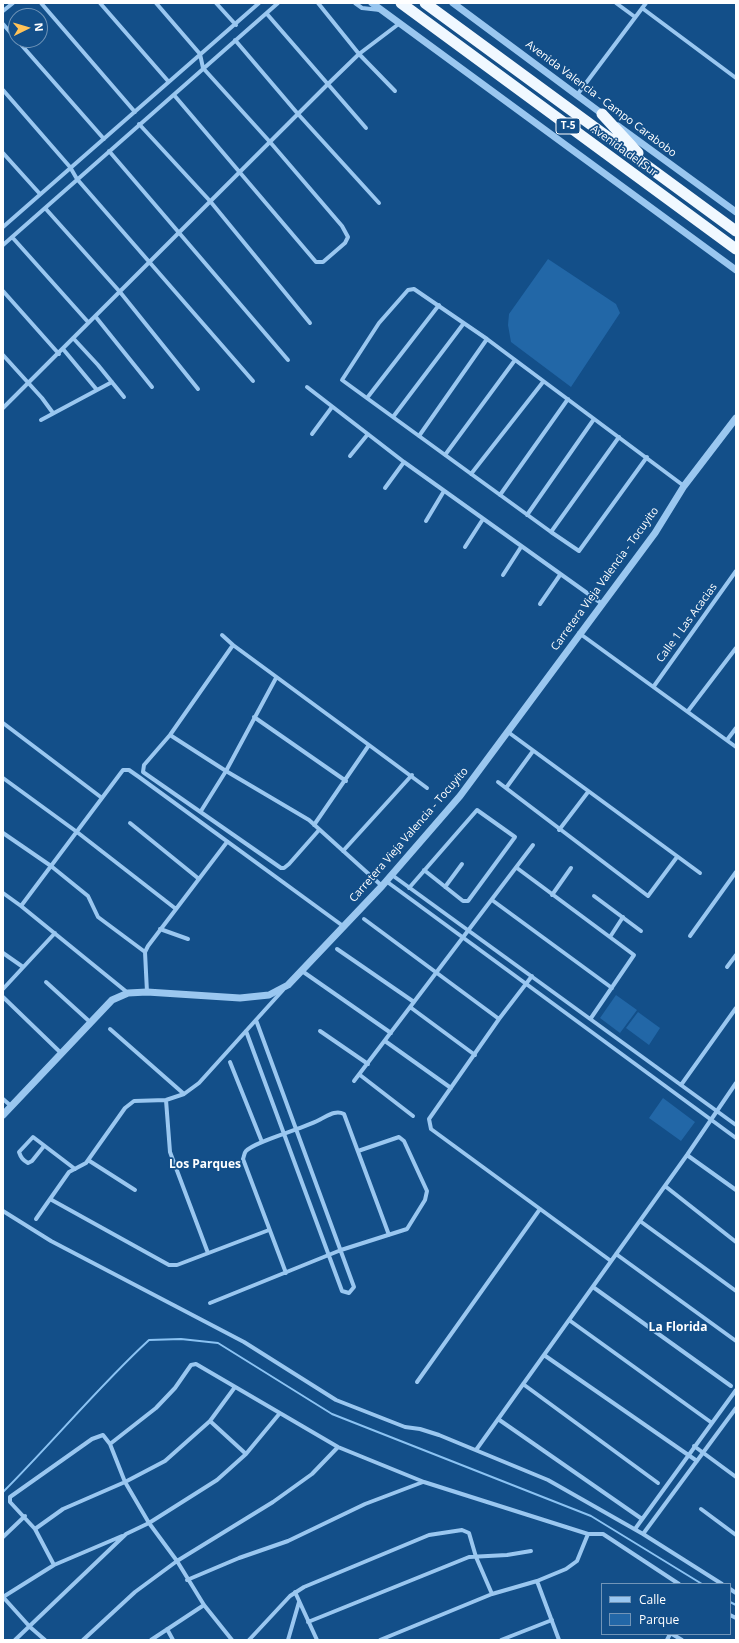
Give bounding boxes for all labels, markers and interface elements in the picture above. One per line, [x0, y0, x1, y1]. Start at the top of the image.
north arrow [8, 8, 48, 48]
text: N [32, 22, 47, 32]
street label: Avenida Valencia - Campo Carabobo [523, 38, 679, 160]
road number: T-5 [556, 118, 580, 134]
street label: Avenida del Sur [588, 122, 660, 180]
street label: Carretera Vieja Valencia - Tocuyito [548, 505, 662, 653]
street label: Calle 1 Las Acacias [654, 581, 720, 665]
street label: Carretera Vieja Valencia - Tocuyito [347, 765, 471, 905]
district label: Los Parques [169, 1158, 241, 1172]
district label: La Florida [649, 1321, 707, 1335]
legend [601, 1583, 731, 1635]
text: Calle [639, 1591, 666, 1608]
text: Parque [639, 1611, 679, 1628]

